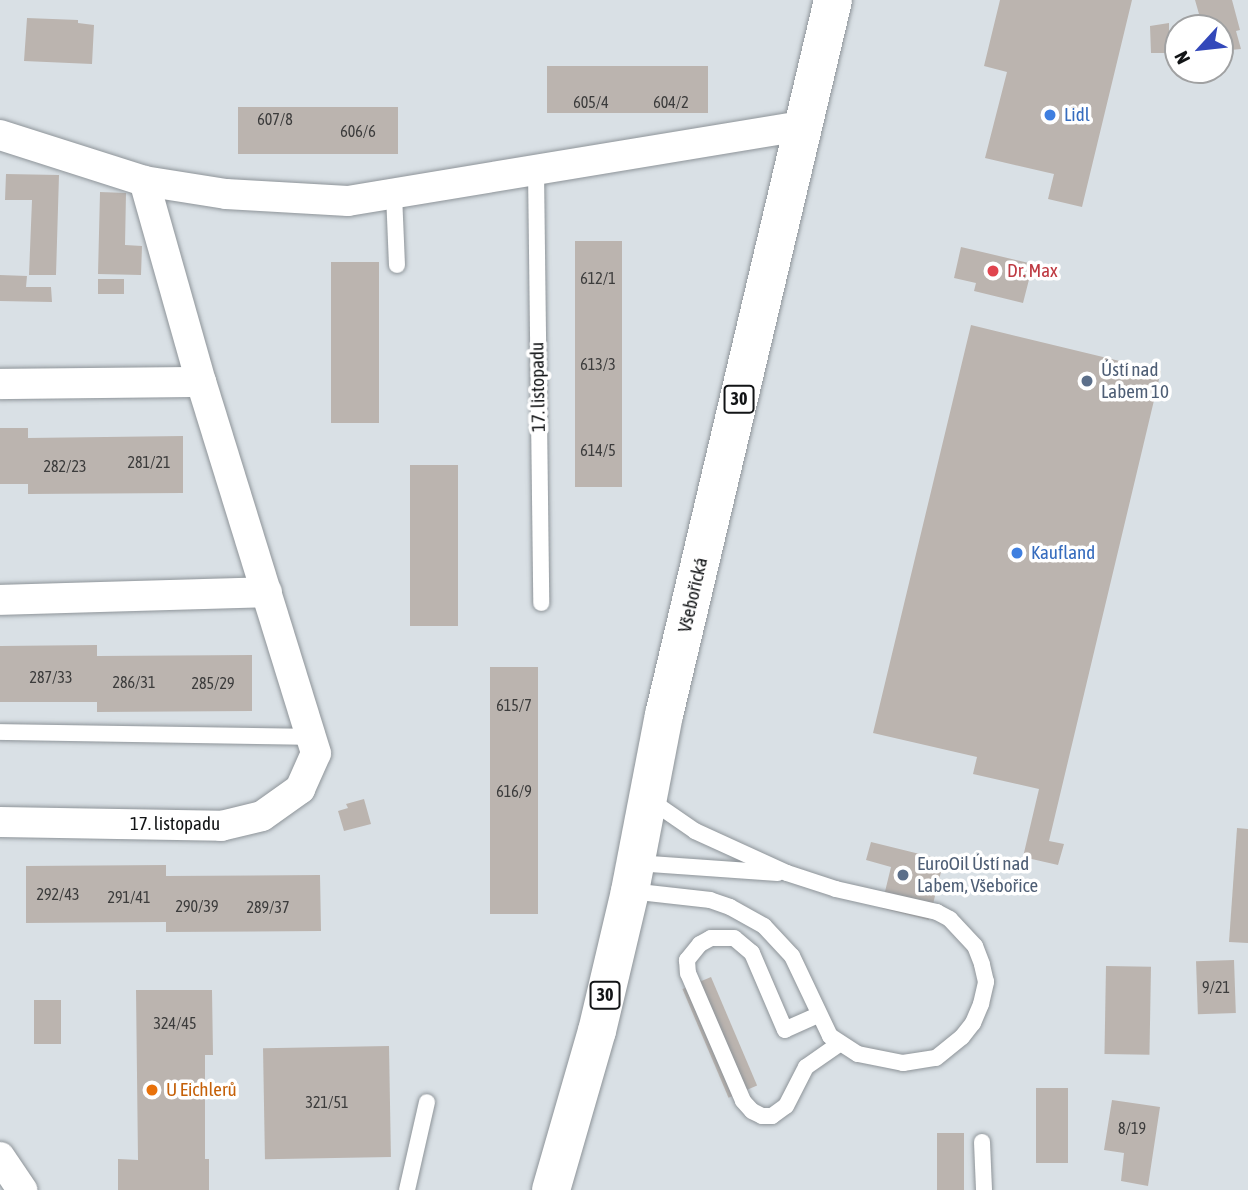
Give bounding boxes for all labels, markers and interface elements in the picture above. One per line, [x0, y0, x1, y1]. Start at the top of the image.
north arrow [1164, 14, 1234, 84]
text: N [1170, 48, 1194, 68]
house number: 605/4 [573, 92, 609, 112]
house number: 604/2 [653, 92, 689, 112]
place label: Lidl [1064, 104, 1090, 126]
marker: Lidl [1042, 107, 1058, 123]
house number: 607/8 [257, 109, 293, 129]
house number: 606/6 [340, 121, 376, 141]
place label: Dr. Max [1007, 260, 1058, 282]
marker: Dr. Max [985, 263, 1001, 279]
house number: 612/1 [580, 268, 616, 288]
street label: 17. listopadu [526, 342, 550, 432]
house number: 613/3 [580, 354, 616, 374]
place label: Ústí nad Labem 10 [1101, 359, 1169, 403]
marker: Ústí nad Labem 10 [1079, 373, 1095, 389]
road number: 30 [723, 384, 755, 414]
house number: 614/5 [580, 440, 616, 460]
house number: 281/21 [127, 452, 171, 472]
house number: 282/23 [43, 456, 87, 476]
place label: Kaufland [1031, 542, 1095, 564]
marker: Kaufland [1009, 545, 1025, 561]
street label: Všebořická [673, 555, 713, 635]
house number: 287/33 [29, 667, 73, 687]
house number: 286/31 [112, 672, 156, 692]
house number: 285/29 [191, 673, 235, 693]
house number: 615/7 [496, 695, 532, 715]
house number: 616/9 [496, 781, 532, 801]
street label: 17. listopadu [130, 813, 220, 835]
place label: EuroOil Ústí nad Labem, Všebořice [917, 853, 1038, 897]
marker: EuroOil Ústí nad Labem, Všebořice [895, 867, 911, 883]
house number: 292/43 [36, 884, 80, 904]
house number: 291/41 [107, 887, 151, 907]
house number: 290/39 [175, 896, 219, 916]
house number: 289/37 [246, 897, 290, 917]
house number: 9/21 [1202, 977, 1230, 997]
road number: 30 [589, 980, 621, 1010]
house number: 324/45 [153, 1013, 197, 1033]
place label: U Eichlerů [166, 1079, 237, 1101]
marker: U Eichlerů [144, 1082, 160, 1098]
house number: 321/51 [305, 1092, 349, 1112]
house number: 8/19 [1118, 1118, 1146, 1138]

